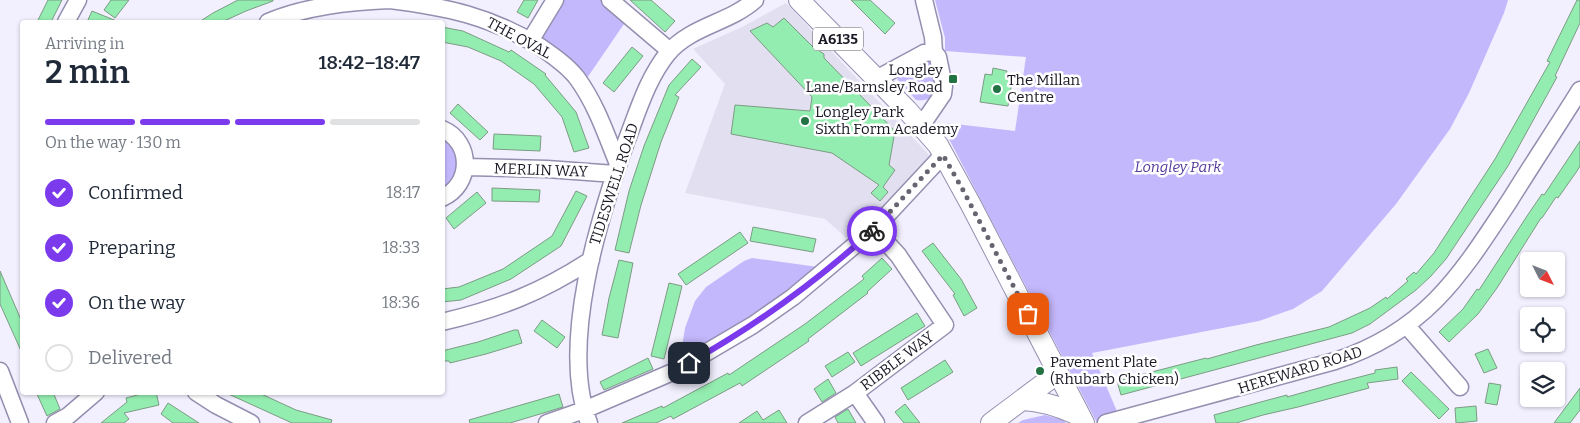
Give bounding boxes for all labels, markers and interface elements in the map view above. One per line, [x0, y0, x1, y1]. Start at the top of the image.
street label: THE OVAL [484, 13, 554, 63]
road number: A6135 [813, 28, 863, 50]
text: Arriving in [45, 34, 124, 53]
text: 18:42–18:47 [319, 51, 420, 74]
text: 2 min [45, 53, 130, 91]
place label: Longley Lane/Barnsley Road [806, 61, 943, 96]
place label: The Millan Centre [1007, 71, 1081, 106]
marker: Longley Lane/Barnsley Road [947, 73, 959, 85]
marker: The Millan Centre [991, 83, 1003, 95]
place label: Longley Park Sixth Form Academy [815, 103, 958, 138]
marker: Longley Park Sixth Form Academy [799, 115, 811, 127]
street label: TIDESWELL ROAD [586, 121, 642, 247]
text: On the way · 130 m [45, 133, 181, 152]
park label: Longley Park [1135, 158, 1222, 176]
street label: MERLIN WAY [494, 159, 589, 181]
icon: check [45, 179, 73, 207]
text: Confirmed [88, 181, 183, 204]
text: 18:17 [386, 183, 420, 202]
courier [847, 206, 897, 256]
icon: bike [858, 217, 886, 245]
icon: check [45, 234, 73, 262]
text: Preparing [88, 236, 176, 259]
text: 18:33 [383, 238, 420, 257]
north arrow [1520, 252, 1565, 298]
map controls [1520, 252, 1565, 407]
icon: check [45, 289, 73, 317]
text: On the way [88, 291, 185, 314]
text: 18:36 [382, 293, 420, 312]
pin [1007, 293, 1049, 335]
icon: bag [1014, 300, 1042, 328]
button: locate [1520, 307, 1565, 352]
street label: RIBBLE WAY [857, 327, 938, 394]
pin [668, 342, 710, 384]
street label: HEREWARD ROAD [1236, 343, 1364, 397]
text: Delivered [88, 346, 172, 369]
icon: home [675, 349, 703, 377]
place label: Pavement Plate (Rhubarb Chicken) [1050, 353, 1179, 388]
button: layers [1520, 362, 1565, 407]
marker: Pavement Plate (Rhubarb Chicken) [1034, 365, 1046, 377]

